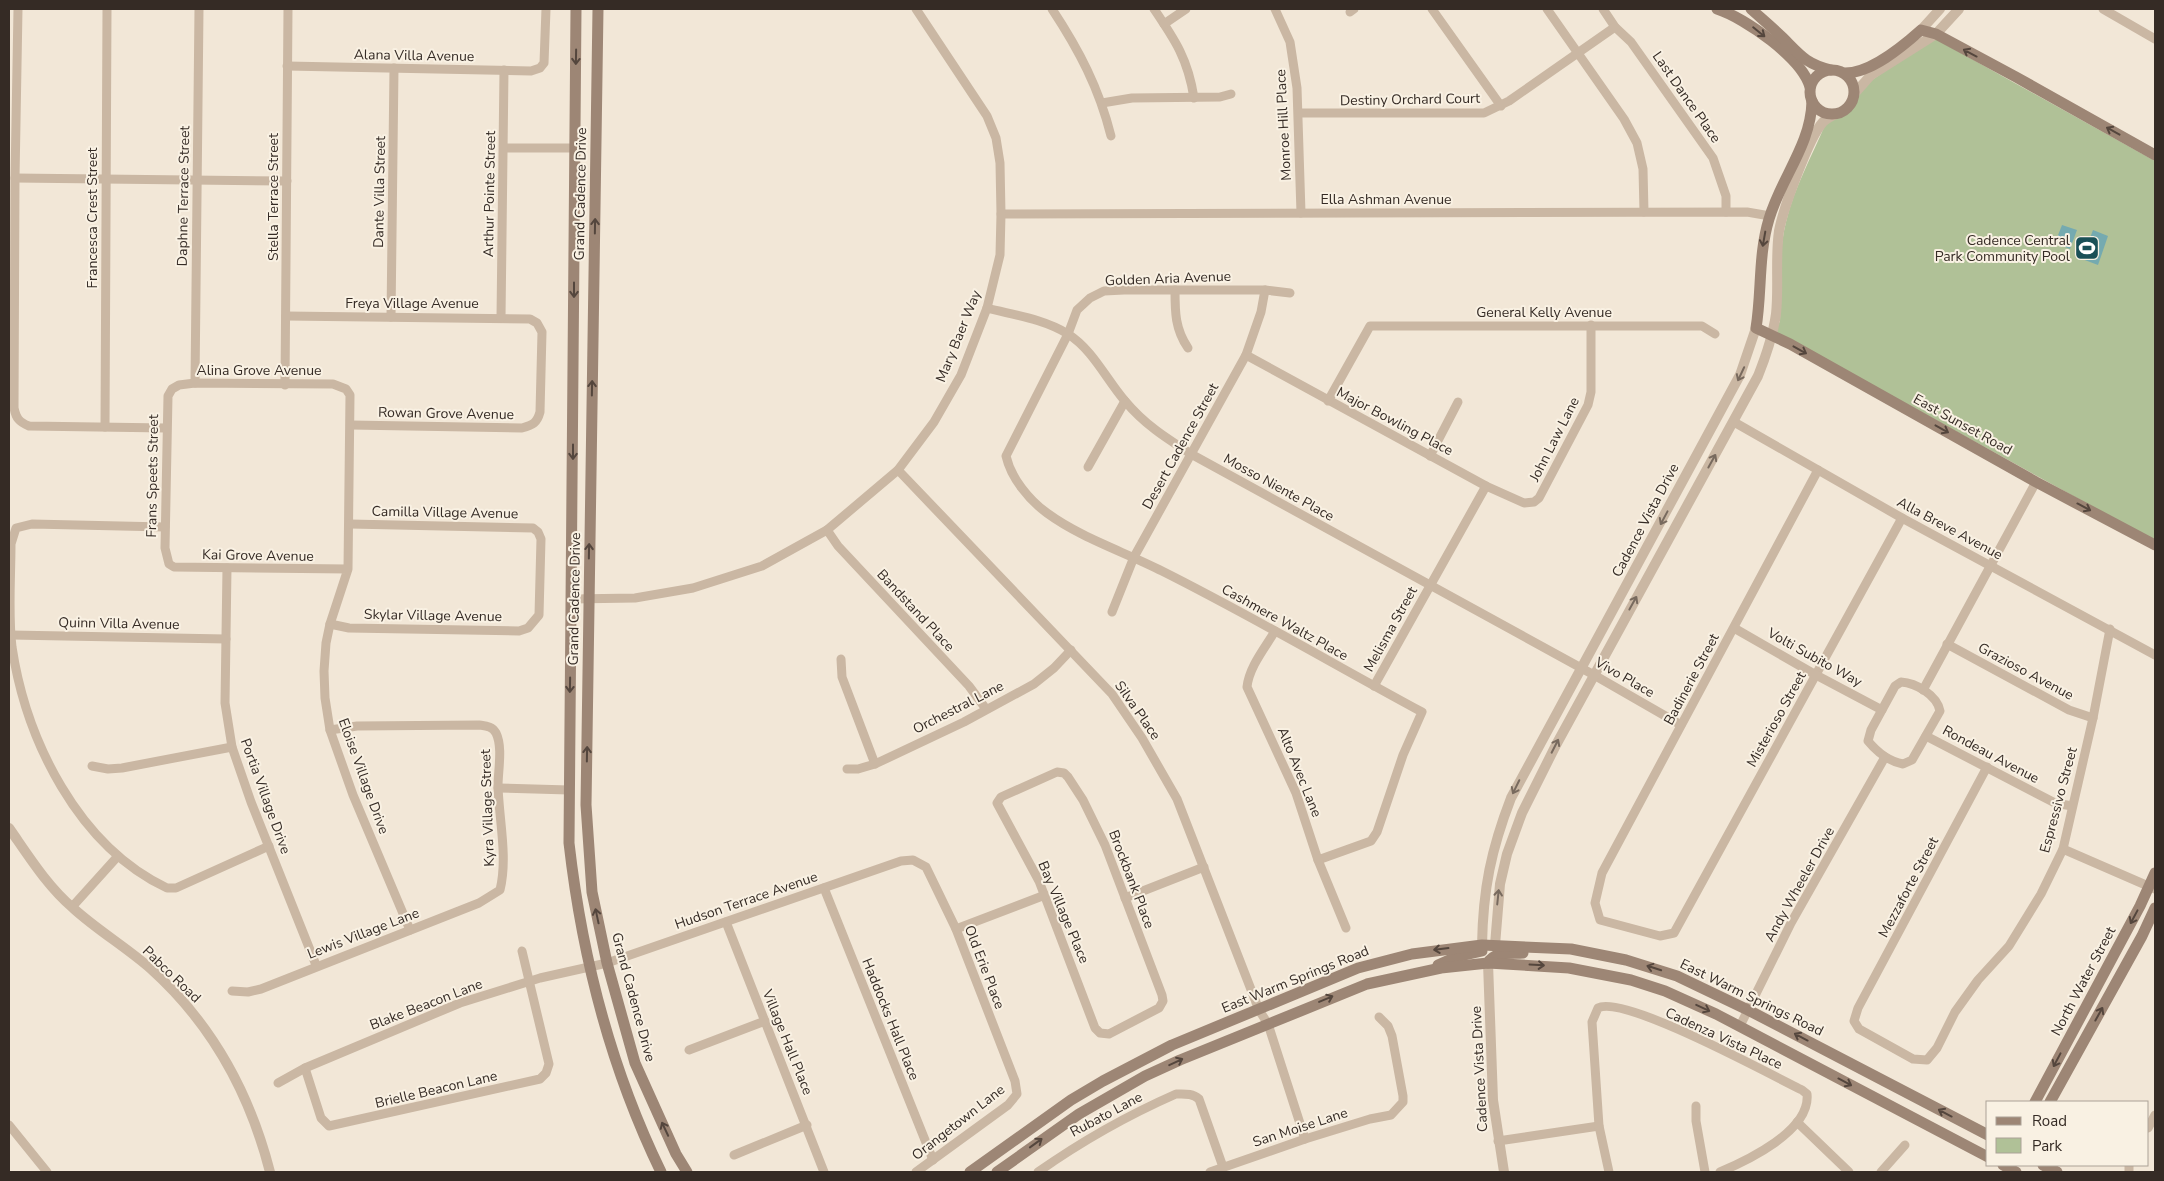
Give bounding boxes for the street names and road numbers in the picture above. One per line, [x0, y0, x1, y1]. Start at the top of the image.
street label: Alana Villa Avenue [354, 45, 474, 66]
street label: Last Dance Place [1648, 48, 1725, 147]
street label: Monroe Hill Place [1271, 69, 1296, 181]
street label: Destiny Orchard Court [1340, 89, 1480, 110]
street label: Daphne Terrace Street [173, 125, 194, 267]
street label: Grand Cadence Drive [570, 127, 591, 261]
street label: Arthur Pointe Street [479, 131, 500, 257]
street label: Stella Terrace Street [264, 133, 283, 261]
street label: Dante Villa Street [369, 136, 390, 248]
street label: Francesca Crest Street [83, 147, 102, 288]
street label: Ella Ashman Avenue [1321, 190, 1451, 209]
street label: Golden Aria Avenue [1105, 267, 1231, 290]
street label: Mary Baer Way [931, 287, 986, 385]
street label: Freya Village Avenue [345, 294, 479, 313]
street label: General Kelly Avenue [1476, 303, 1612, 322]
street label: Alina Grove Avenue [196, 361, 322, 380]
street label: Desert Cadence Street [1138, 380, 1223, 513]
street label: Major Bowling Place [1333, 383, 1456, 460]
street label: East Sunset Road [1910, 389, 2016, 459]
street label: John Law Lane [1525, 394, 1584, 486]
street label: Rowan Grove Avenue [378, 403, 514, 424]
street label: Frans Speets Street [142, 414, 163, 538]
street label: Mosso Niente Place [1220, 449, 1337, 526]
street label: Cadence Vista Drive [1607, 460, 1683, 580]
street label: Alla Breve Avenue [1894, 493, 2006, 564]
street label: Camilla Village Avenue [372, 502, 518, 523]
street label: Grand Cadence Drive [564, 532, 585, 666]
street label: Kai Grove Avenue [202, 545, 314, 566]
street label: Bandstand Place [873, 565, 959, 656]
street label: Cashmere Waltz Place [1218, 580, 1351, 665]
street label: Melisma Street [1359, 583, 1422, 675]
street label: Skylar Village Avenue [364, 605, 502, 626]
street label: Quinn Villa Avenue [58, 613, 180, 634]
street label: Volti Subito Way [1763, 623, 1866, 692]
street label: Badinerie Street [1659, 630, 1724, 728]
street label: Grazioso Avenue [1975, 638, 2077, 705]
street label: Vivo Place [1591, 652, 1658, 702]
street label: Misterioso Street [1742, 668, 1811, 770]
street label: Orchestral Lane [910, 676, 1007, 739]
street label: Silva Place [1110, 677, 1165, 744]
street label: Eloise Village Drive [334, 716, 393, 837]
street label: Rondeau Avenue [1939, 721, 2042, 788]
street label: Alto Avec Lane [1273, 724, 1326, 820]
street label: Portia Village Drive [236, 736, 295, 857]
street label: Espressivo Street [2035, 745, 2082, 855]
street label: Kyra Village Street [476, 749, 499, 867]
street label: Andy Wheeler Drive [1760, 823, 1839, 945]
street label: Brockbank Place [1104, 827, 1159, 931]
street label: Mezzaforte Street [1874, 834, 1943, 941]
street label: Bay Village Place [1033, 858, 1094, 966]
street label: Hudson Terrace Avenue [672, 867, 820, 934]
street label: Lewis Village Lane [304, 903, 422, 964]
street label: Old Erie Place [960, 923, 1009, 1012]
street label: North Water Street [2047, 923, 2120, 1039]
street label: Grand Cadence Drive [607, 930, 660, 1064]
street label: East Warm Springs Road [1219, 941, 1372, 1018]
street label: Pabco Road [138, 942, 205, 1007]
street label: East Warm Springs Road [1677, 954, 1827, 1040]
street label: Haddocks Hall Place [857, 955, 924, 1083]
street label: Blake Beacon Lane [367, 974, 485, 1035]
street label: Village Hall Place [757, 986, 817, 1098]
street label: Cadenza Vista Place [1662, 1003, 1785, 1074]
street label: Cadence Vista Drive [1467, 1005, 1492, 1133]
street label: Brielle Beacon Lane [373, 1066, 499, 1113]
street label: Orangetown Lane [908, 1080, 1009, 1165]
street label: Rubato Lane [1067, 1087, 1146, 1141]
street label: San Moise Lane [1250, 1103, 1350, 1152]

